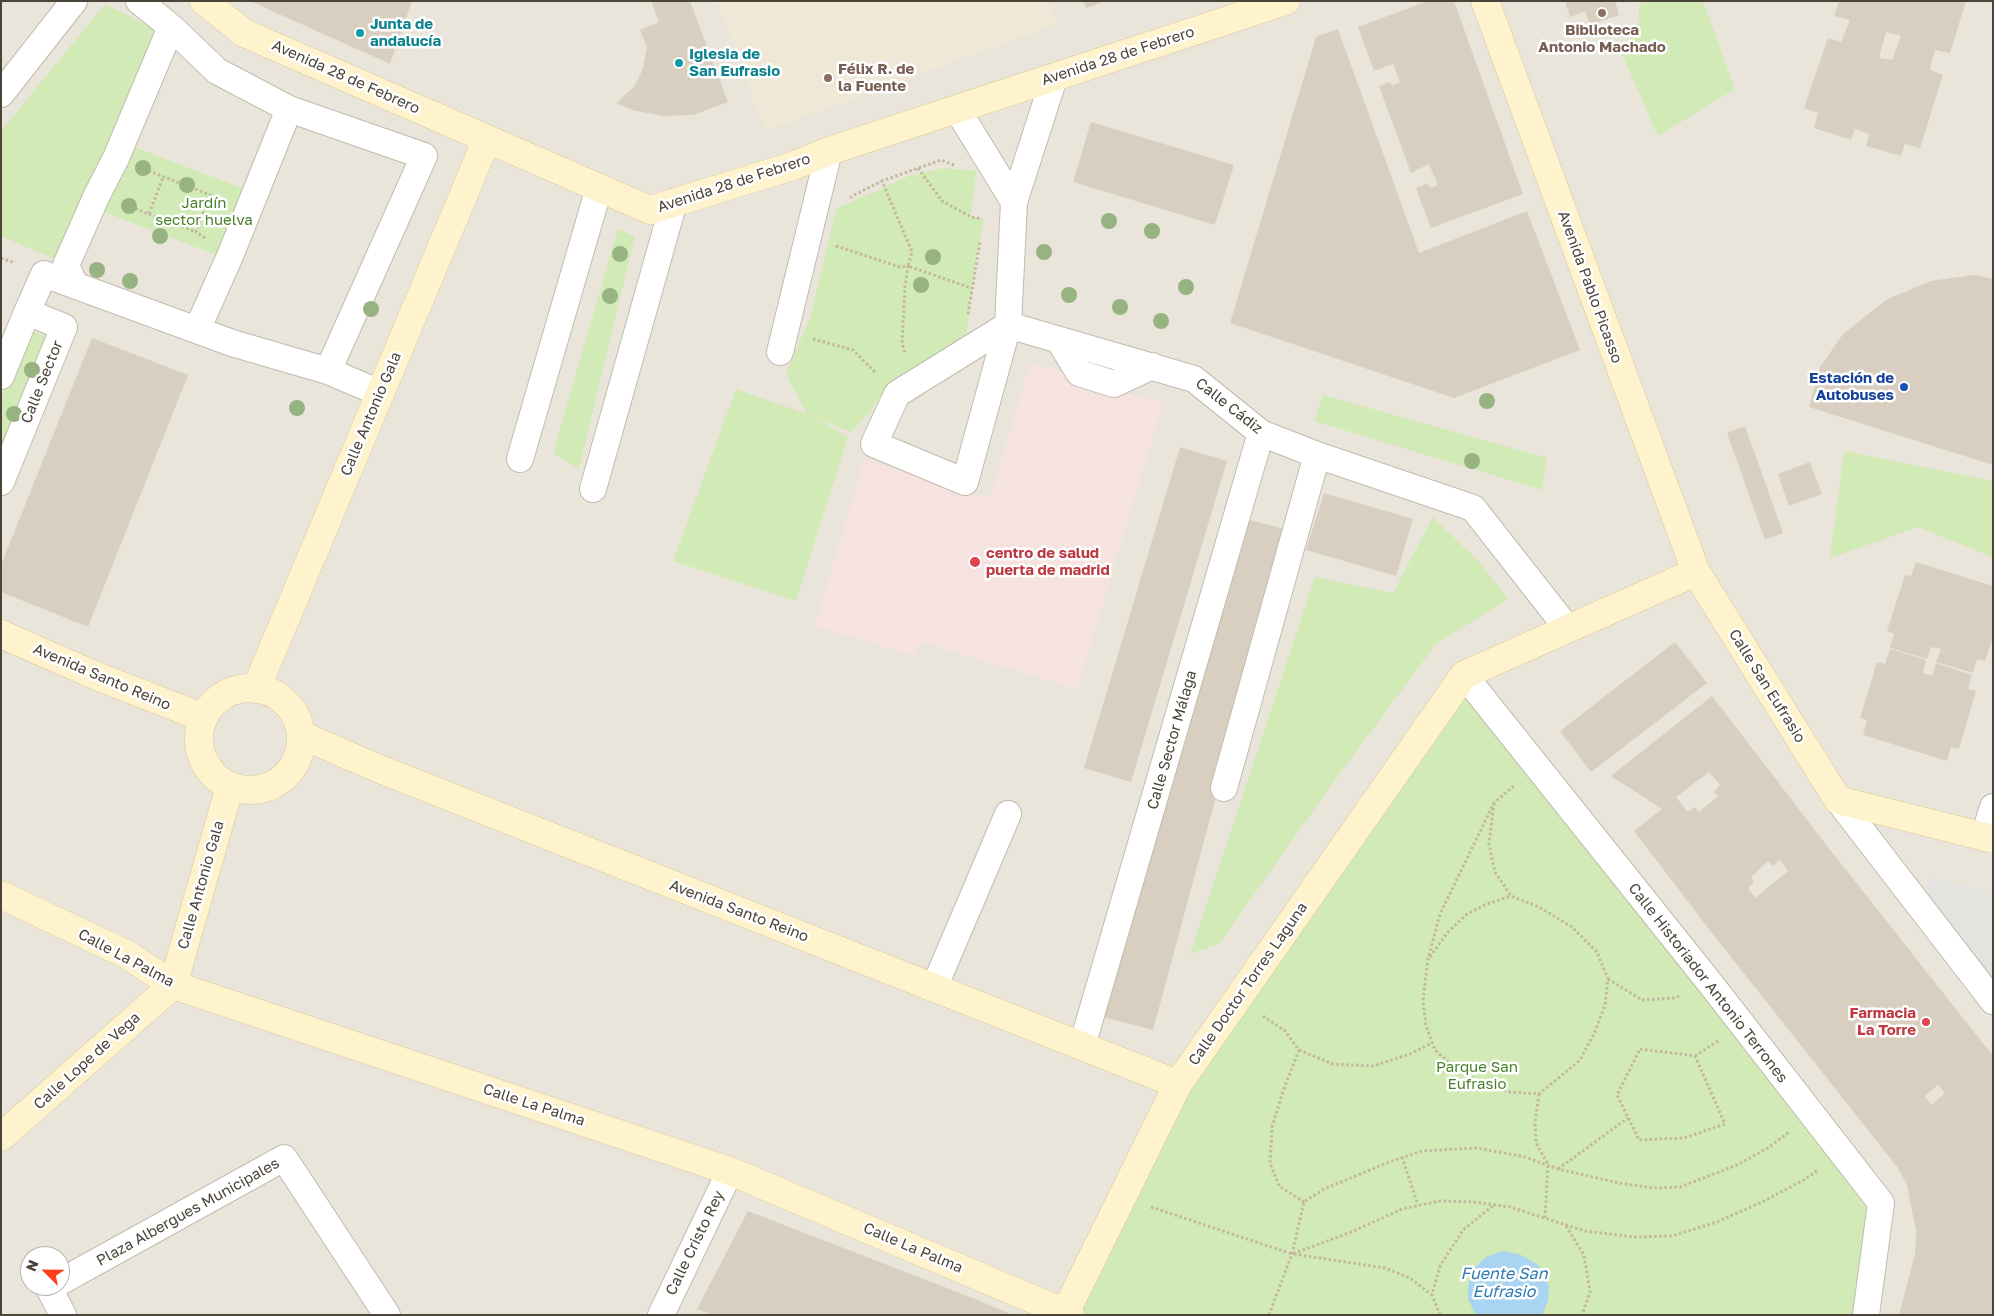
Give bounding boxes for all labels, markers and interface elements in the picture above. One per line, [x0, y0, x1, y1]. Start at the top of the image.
marker: Biblioteca Antonio Machado [1596, 7, 1608, 19]
place label: Junta de andalucía [370, 15, 441, 50]
place label: Biblioteca Antonio Machado [1538, 21, 1666, 56]
street label: Avenida 28 de Febrero [1039, 23, 1197, 89]
marker: Junta de andalucía [354, 27, 366, 39]
street label: Avenida 28 de Febrero [269, 36, 423, 118]
place label: Iglesia de San Eufrasio [689, 45, 780, 80]
marker: Iglesia de San Eufrasio [673, 57, 685, 69]
place label: Félix R. de la Fuente [838, 60, 914, 95]
marker: Félix R. de la Fuente [822, 72, 834, 84]
street label: Avenida 28 de Febrero [655, 150, 813, 216]
park label: Jardín sector huelva [155, 194, 253, 229]
street label: Avenida Pablo Picasso [1554, 208, 1626, 366]
street label: Calle Sector [17, 338, 67, 426]
street label: Calle Antonio Gala [337, 349, 405, 479]
place label: Estación de Autobuses [1809, 369, 1894, 404]
street label: Calle Cádiz [1192, 374, 1266, 438]
marker: Estación de Autobuses [1898, 381, 1910, 393]
place label: centro de salud puerta de madrid [986, 544, 1110, 579]
marker: centro de salud puerta de madrid [968, 555, 982, 569]
street label: Calle San Eufrasio [1725, 626, 1809, 746]
street label: Avenida Santo Reino [31, 640, 173, 714]
street label: Calle Sector Málaga [1144, 668, 1200, 812]
street label: Calle Antonio Gala [174, 819, 228, 951]
street label: Avenida Santo Reino [667, 876, 811, 946]
street label: Calle Historiador Antonio Terrones [1624, 880, 1792, 1086]
street label: Calle Doctor Torres Laguna [1185, 899, 1311, 1069]
street label: Calle La Palma [75, 925, 177, 991]
place label: Farmacia La Torre [1850, 1004, 1916, 1039]
street label: Calle Lope de Vega [30, 1009, 144, 1113]
marker: Farmacia La Torre [1920, 1016, 1932, 1028]
park label: Parque San Eufrasio [1436, 1058, 1518, 1093]
street label: Calle La Palma [481, 1080, 587, 1130]
street label: Plaza Albergues Municipales [93, 1154, 283, 1270]
street label: Calle Cristo Rey [662, 1188, 728, 1298]
street label: Calle La Palma [861, 1219, 965, 1277]
north arrow [20, 1246, 70, 1296]
text: N [22, 1257, 42, 1274]
water label: Fuente San Eufrasio [1461, 1264, 1547, 1302]

